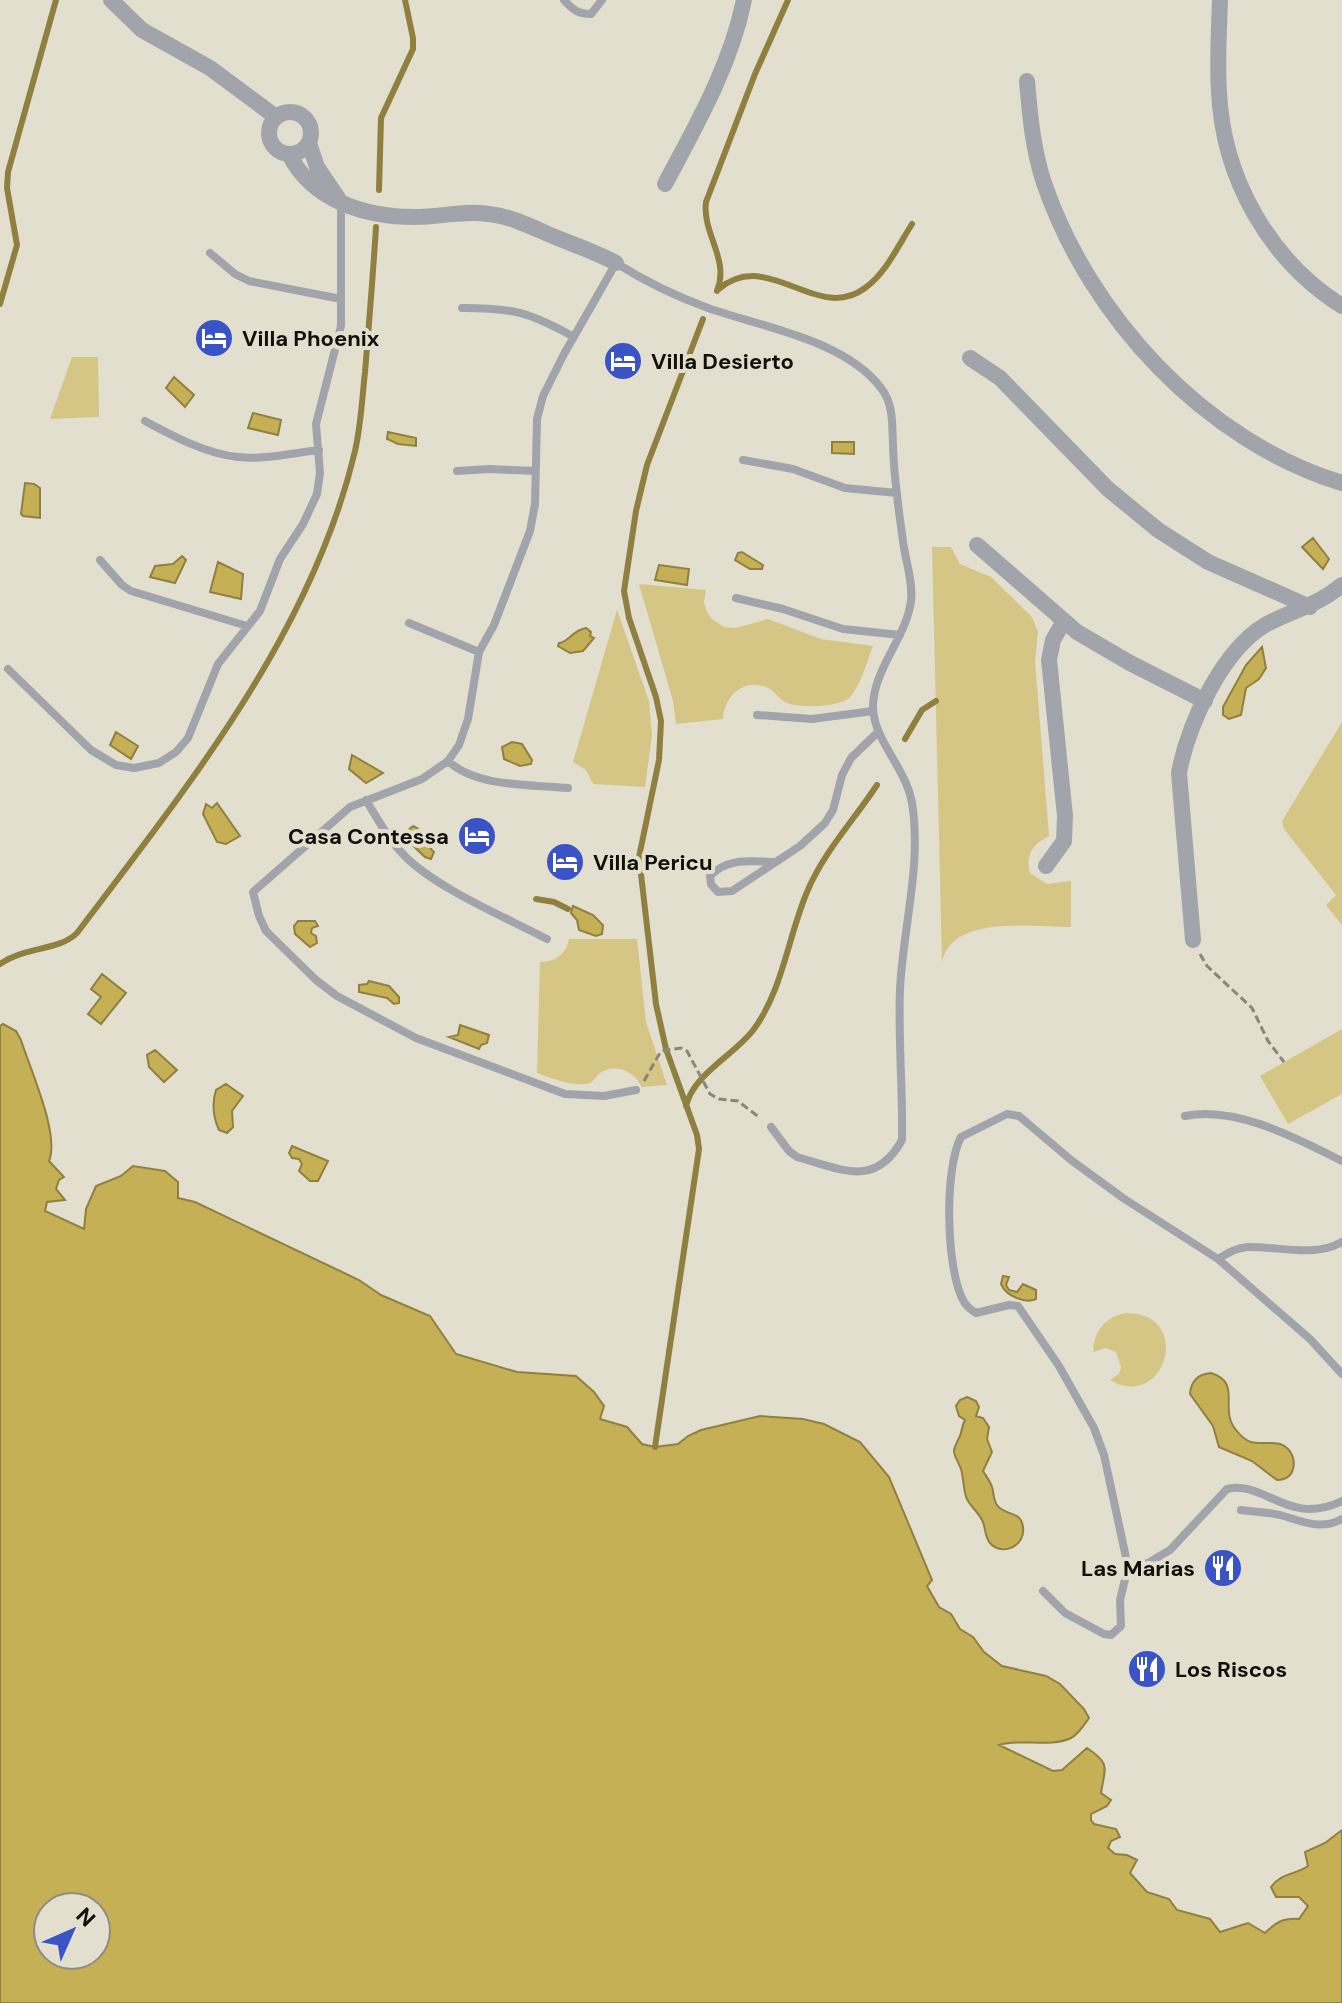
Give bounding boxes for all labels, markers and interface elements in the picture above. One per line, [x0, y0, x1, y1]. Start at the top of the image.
hotel icon: Villa Phoenix [193, 317, 235, 359]
place label: Villa Phoenix [242, 324, 380, 353]
hotel icon: Villa Desierto [602, 340, 644, 382]
place label: Villa Desierto [651, 347, 794, 376]
hotel icon: Casa Contessa [456, 815, 498, 857]
place label: Casa Contessa [288, 822, 449, 851]
hotel icon: Villa Pericu [544, 841, 586, 883]
place label: Villa Pericu [593, 848, 713, 877]
restaurant icon: Las Marias [1202, 1547, 1244, 1589]
place label: Las Marias [1081, 1554, 1195, 1583]
restaurant icon: Los Riscos [1126, 1648, 1168, 1690]
place label: Los Riscos [1175, 1655, 1287, 1684]
north arrow [32, 1891, 112, 1971]
text: N [70, 1901, 102, 1933]

